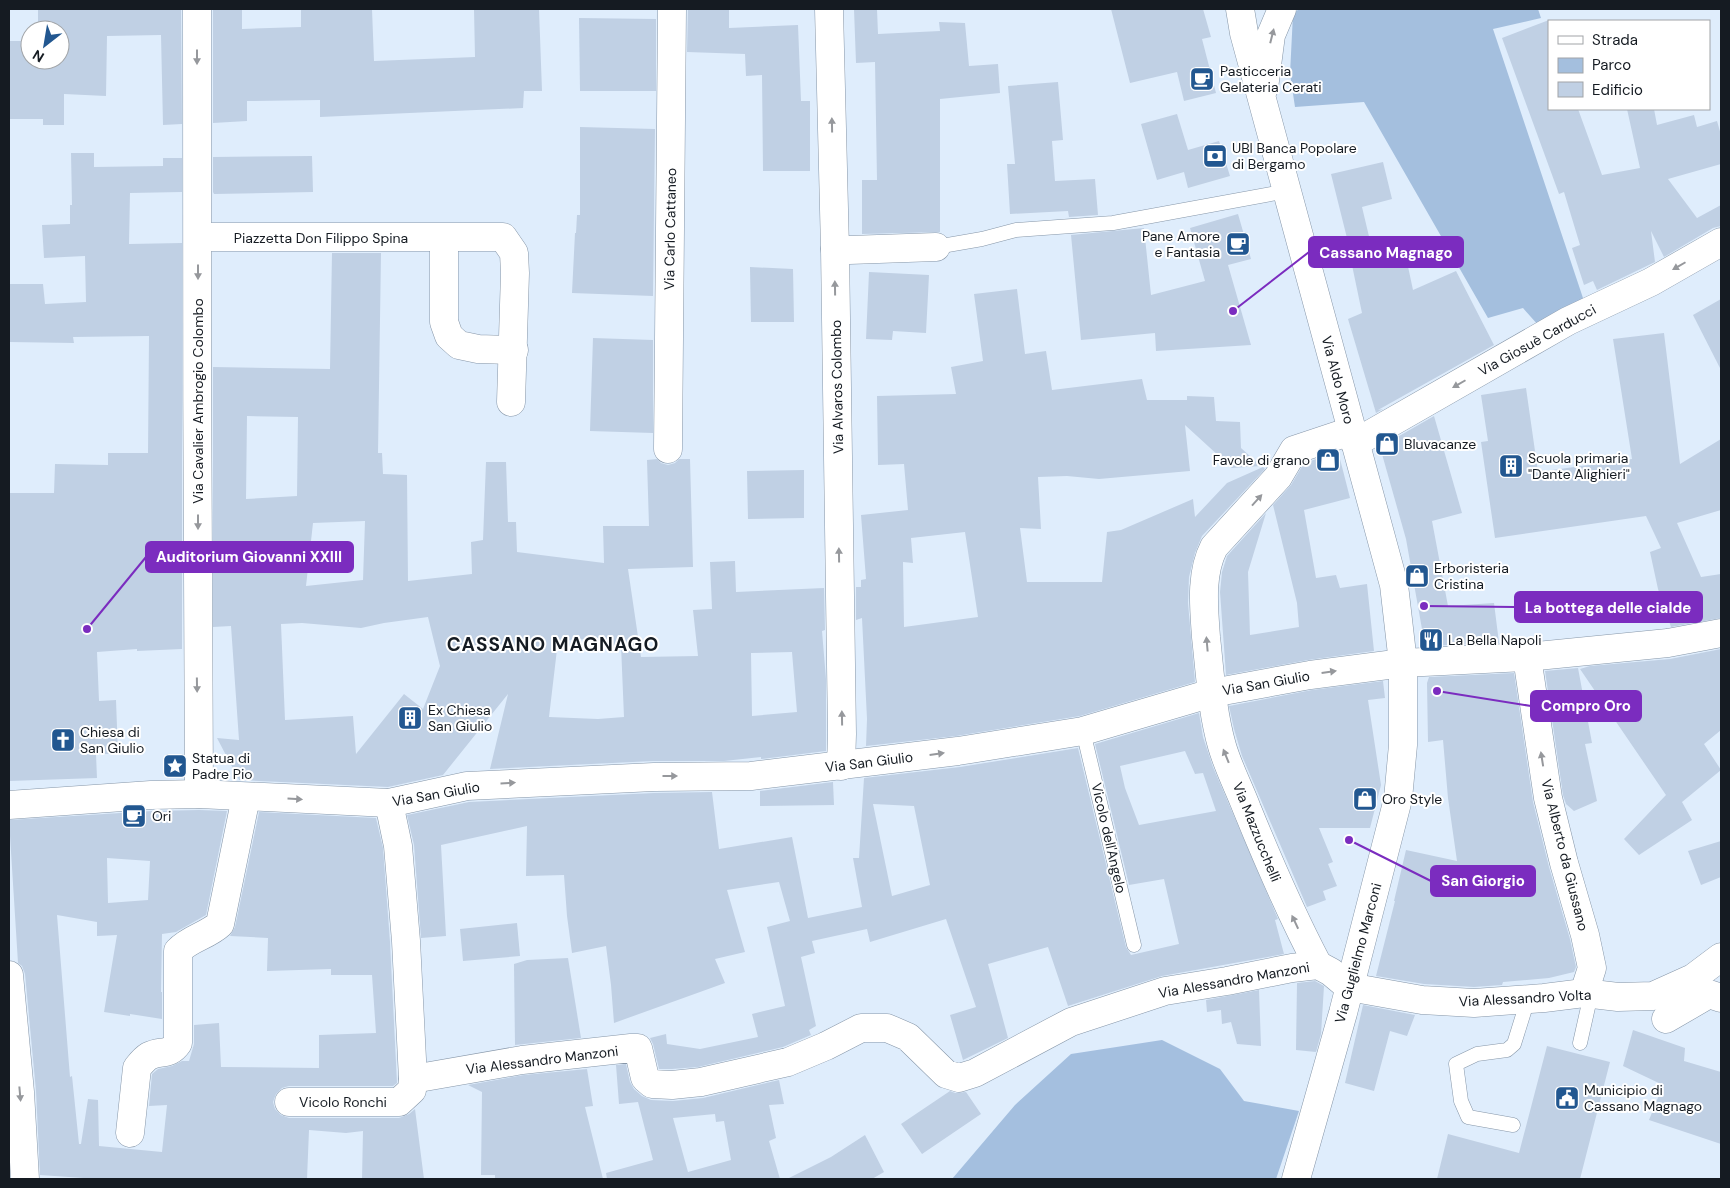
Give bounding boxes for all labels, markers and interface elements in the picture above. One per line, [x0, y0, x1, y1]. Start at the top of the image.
north arrow [20, 20, 70, 70]
legend [1548, 20, 1710, 110]
one-way arrow [1268, 28, 1276, 43]
text: Strada [1592, 30, 1638, 50]
text: N [29, 46, 47, 66]
one-way arrow [193, 50, 201, 66]
text: Parco [1592, 55, 1631, 75]
place label: Pasticceria Gelateria Cerati [1220, 62, 1322, 96]
cafe icon: Pasticceria Gelateria Cerati [1189, 66, 1215, 92]
text: Edificio [1592, 80, 1643, 100]
one-way arrow [827, 117, 835, 133]
place label: UBI Banca Popolare di Bergamo [1232, 139, 1357, 173]
bank icon: UBI Banca Popolare di Bergamo [1202, 143, 1228, 169]
street label: Via Carlo Cattaneo [660, 168, 680, 290]
place label: Pane Amore e Fantasia [1142, 227, 1220, 261]
street label: Piazzetta Don Filippo Spina [234, 229, 408, 247]
cafe icon: Pane Amore e Fantasia [1225, 231, 1251, 257]
callout: Cassano Magnago [1309, 237, 1463, 267]
text: Cassano Magnago [1319, 243, 1453, 263]
one-way arrow [1672, 262, 1686, 271]
one-way arrow [194, 265, 202, 281]
one-way arrow [831, 279, 839, 295]
street label: Via Cavalier Ambrogio Colombo [189, 298, 207, 504]
street label: Via Giosuè Carducci [1475, 300, 1599, 380]
street label: Via Alvaros Colombo [827, 320, 847, 454]
street label: Via Aldo Moro [1318, 334, 1358, 426]
one-way arrow [1452, 379, 1465, 388]
shop icon: Bluvacanze [1374, 431, 1400, 457]
place label: Bluvacanze [1404, 435, 1476, 453]
shop icon: Favole di grano [1315, 447, 1341, 473]
place label: Scuola primaria "Dante Alighieri" [1528, 449, 1630, 483]
place label: Favole di grano [1213, 451, 1310, 469]
building icon: Scuola primaria "Dante Alighieri" [1498, 453, 1524, 479]
one-way arrow [1251, 494, 1263, 506]
one-way arrow [194, 515, 202, 531]
callout: Auditorium Giovanni XXIII [146, 542, 353, 572]
text: Auditorium Giovanni XXIII [156, 547, 342, 567]
one-way arrow [835, 547, 843, 563]
place label: Erboristeria Cristina [1434, 559, 1509, 593]
shop icon: Erboristeria Cristina [1404, 563, 1430, 589]
callout: La bottega delle cialde [1515, 592, 1702, 622]
text: La bottega delle cialde [1525, 598, 1691, 618]
restaurant icon: La Bella Napoli [1418, 627, 1444, 653]
place label: La Bella Napoli [1448, 631, 1542, 649]
district label: CASSANO MAGNAGO [447, 632, 659, 657]
one-way arrow [1203, 636, 1211, 652]
street label: Via San Giulio [1221, 666, 1311, 700]
one-way arrow [1321, 668, 1337, 676]
one-way arrow [193, 677, 201, 693]
callout: Compro Oro [1531, 691, 1641, 721]
text: Compro Oro [1541, 696, 1631, 716]
place label: Ex Chiesa San Giulio [428, 701, 492, 735]
building icon: Ex Chiesa San Giulio [397, 705, 423, 731]
one-way arrow [838, 709, 846, 725]
place label: Chiesa di San Giulio [80, 723, 144, 757]
church icon: Chiesa di San Giulio [50, 727, 76, 753]
street label: Via San Giulio [824, 748, 914, 776]
one-way arrow [1222, 748, 1230, 763]
place label: Statua di Padre Pio [192, 749, 253, 783]
one-way arrow [929, 749, 945, 757]
one-way arrow [1538, 751, 1546, 767]
place icon: Statua di Padre Pio [162, 753, 188, 779]
one-way arrow [663, 772, 679, 780]
street label: Via San Giulio [391, 777, 481, 811]
street label: Via Alberto da Giussano [1537, 777, 1593, 933]
one-way arrow [500, 779, 516, 787]
street label: Via Mazzucchelli [1229, 780, 1285, 884]
street label: Vicolo dell'Angelo [1088, 781, 1130, 895]
shop icon: Oro Style [1352, 786, 1378, 812]
place label: Oro Style [1382, 790, 1442, 808]
one-way arrow [287, 795, 303, 803]
cafe icon: Ori [121, 803, 147, 829]
place label: Ori [152, 807, 171, 825]
callout: San Giorgio [1431, 866, 1535, 896]
text: San Giorgio [1441, 871, 1525, 891]
street label: Via Guglielmo Marconi [1331, 881, 1385, 1025]
one-way arrow [1291, 915, 1299, 929]
street label: Via Alessandro Manzoni [1157, 958, 1311, 1002]
street label: Via Alessandro Volta [1458, 986, 1592, 1010]
street label: Via Alessandro Manzoni [465, 1042, 619, 1078]
place label: Municipio di Cassano Magnago [1584, 1081, 1702, 1115]
public building icon: Municipio di Cassano Magnago [1554, 1085, 1580, 1111]
one-way arrow [16, 1086, 24, 1102]
street label: Vicolo Ronchi [299, 1093, 387, 1111]

